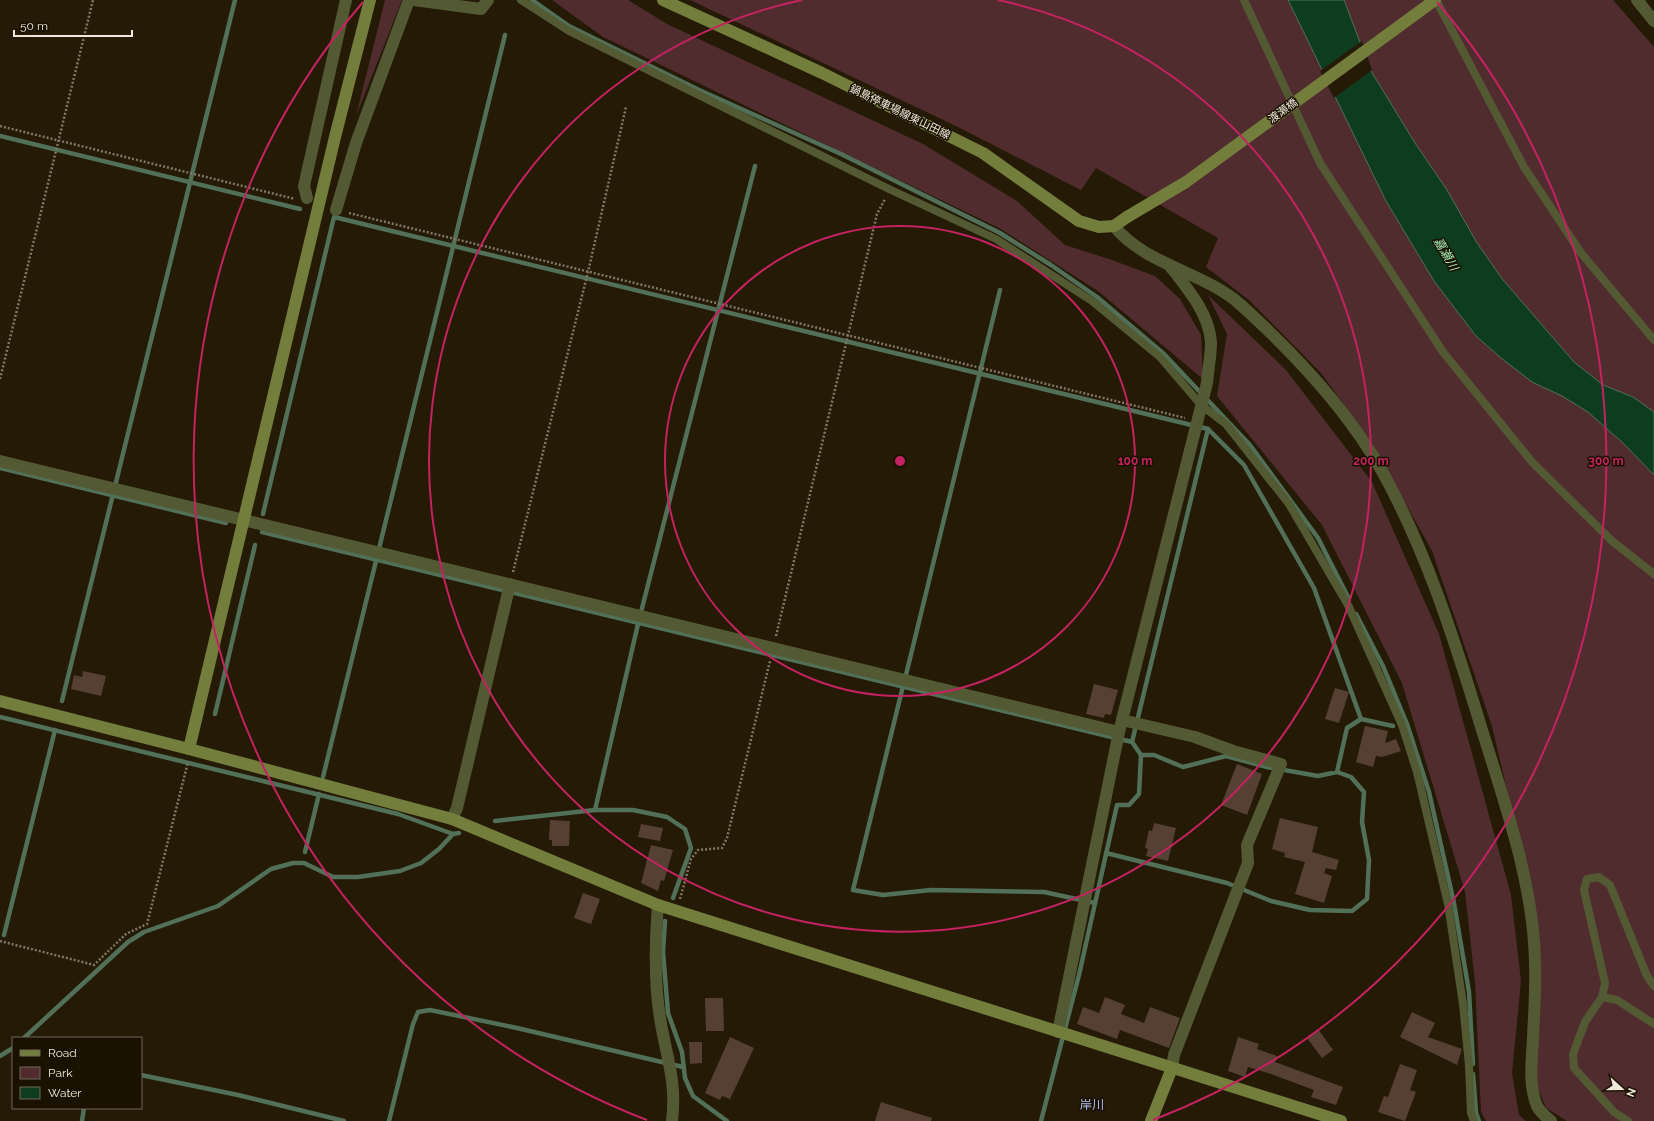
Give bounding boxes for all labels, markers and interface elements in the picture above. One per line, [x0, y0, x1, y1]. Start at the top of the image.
scale bar [14, 12, 132, 38]
text: 50 m [20, 19, 48, 33]
street label: 鍋島停車場線東山田線 [848, 82, 952, 142]
street label: 渡瀬橋 [1266, 96, 1300, 126]
water label: 嘉瀬川 [1431, 235, 1462, 275]
centre of rings [893, 454, 907, 468]
text: 100 m [1118, 454, 1152, 468]
text: 200 m [1353, 454, 1389, 468]
text: 300 m [1588, 454, 1624, 468]
legend [12, 1037, 142, 1109]
text: Road [48, 1046, 77, 1060]
text: Park [48, 1066, 73, 1080]
north arrow [1602, 1069, 1642, 1109]
text: Water [48, 1086, 82, 1100]
text: N [1623, 1086, 1638, 1099]
district label: 岸川 [1080, 1098, 1104, 1112]

